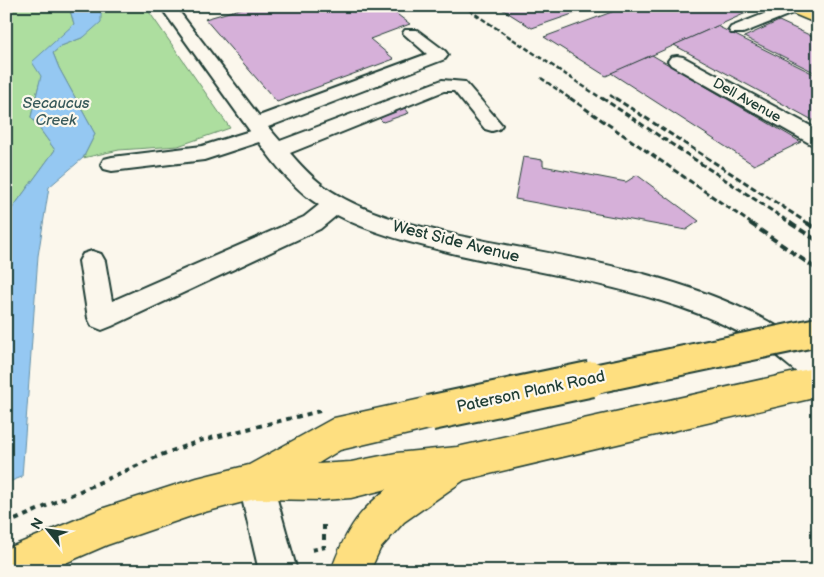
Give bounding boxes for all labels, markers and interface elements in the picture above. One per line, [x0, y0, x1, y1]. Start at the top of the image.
street label: Dell Avenue [710, 74, 784, 126]
water label: Secaucus Creek [23, 94, 90, 130]
street label: West Side Avenue [391, 217, 522, 267]
street label: Paterson Plank Road [455, 367, 607, 417]
north arrow [22, 504, 72, 554]
text: N [27, 515, 47, 533]

